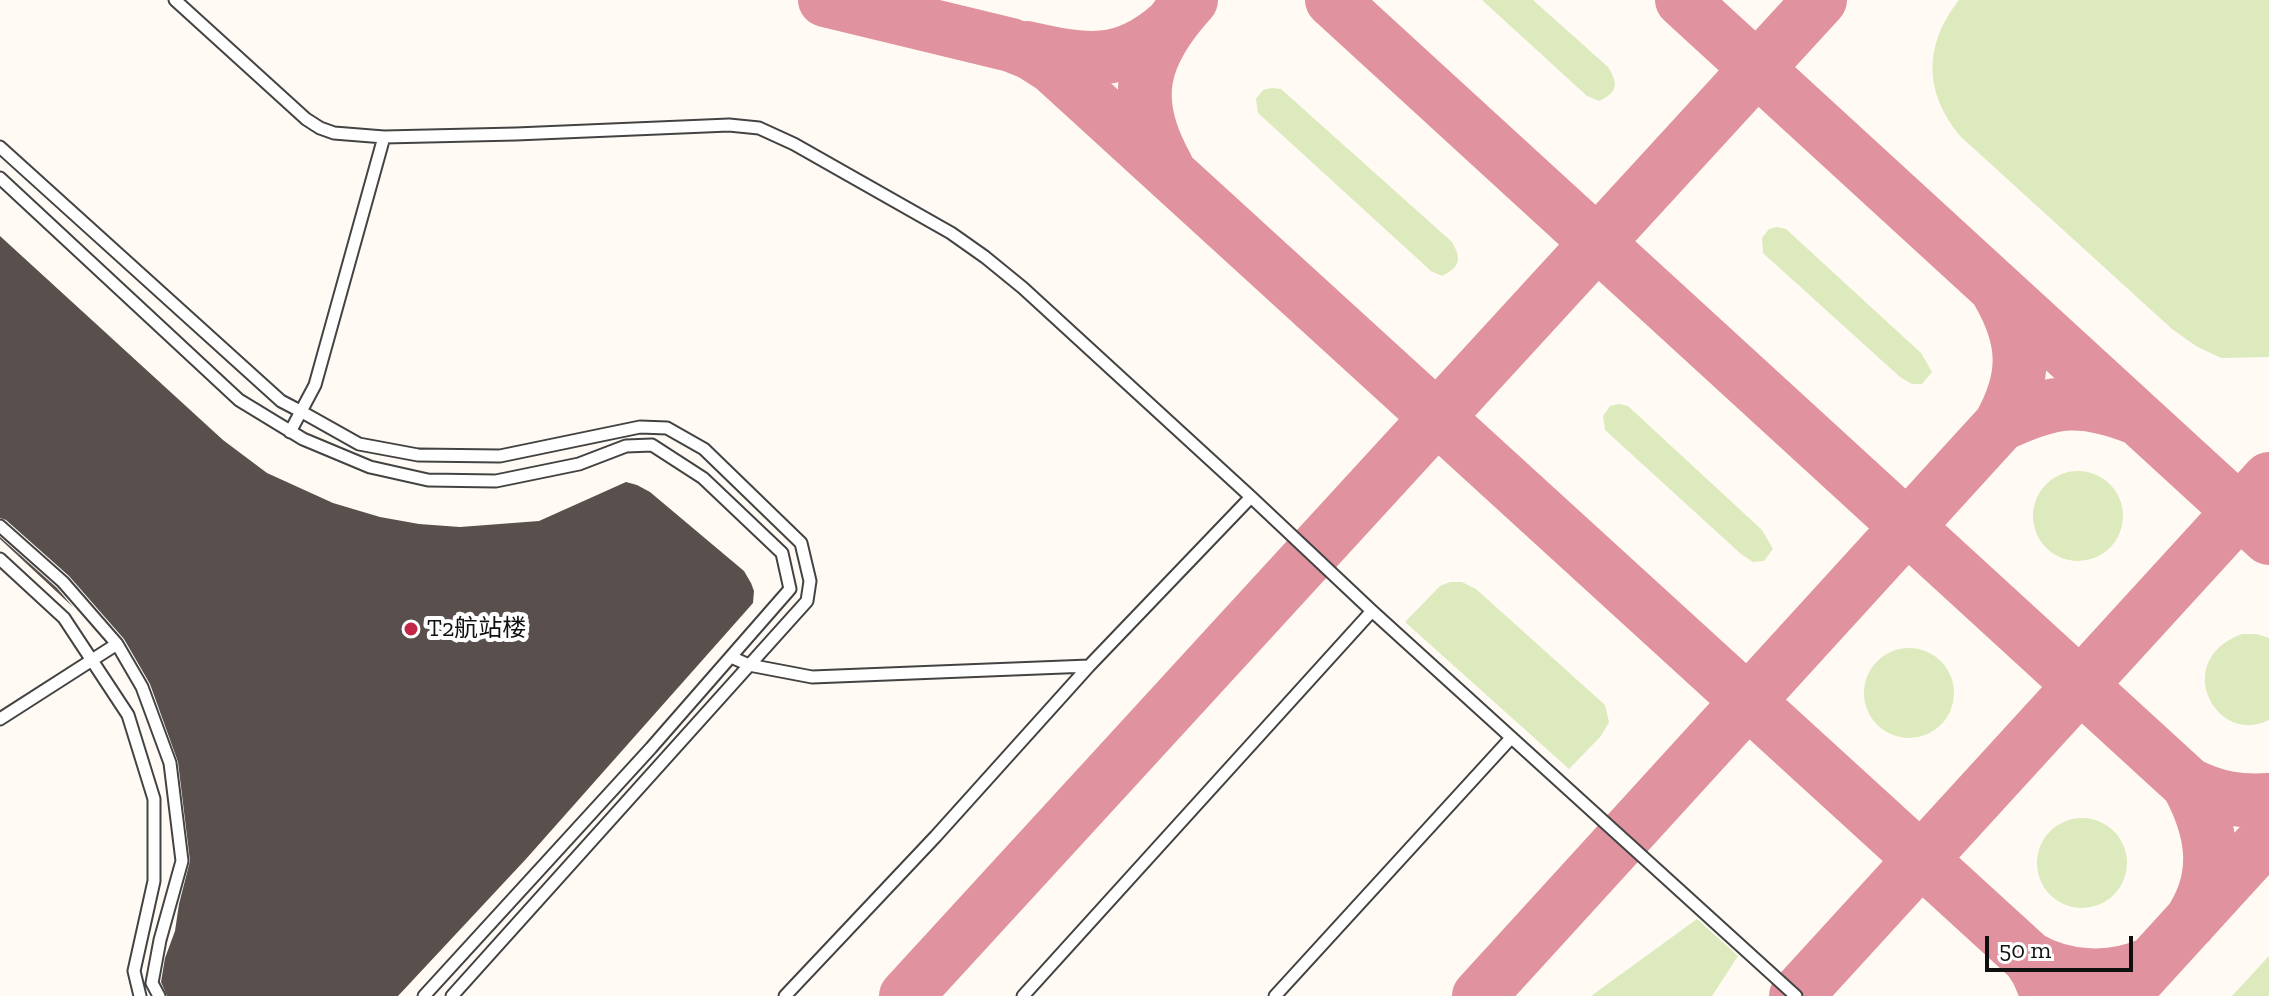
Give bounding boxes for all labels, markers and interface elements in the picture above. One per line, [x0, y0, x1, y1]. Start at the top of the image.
place label: T2航站楼 [427, 615, 526, 643]
marker: T2航站楼 [402, 620, 420, 638]
scale bar [1989, 920, 2137, 970]
text: 50 m [1999, 935, 2051, 964]

